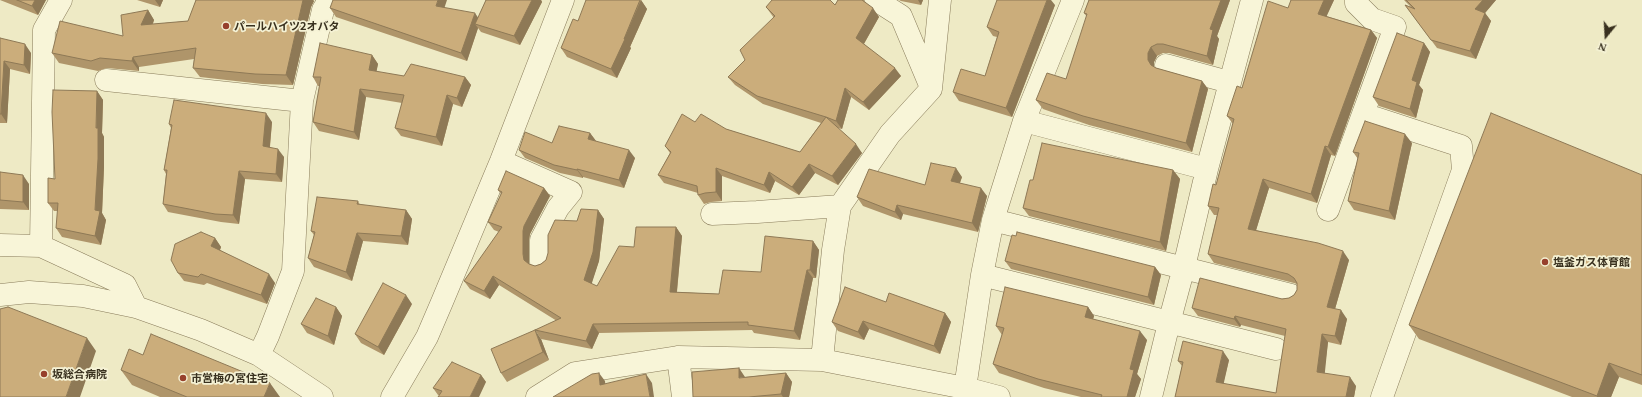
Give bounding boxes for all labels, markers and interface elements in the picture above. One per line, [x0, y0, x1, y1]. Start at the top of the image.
north arrow [1586, 16, 1626, 56]
place label: パールハイツ2オバタ [234, 19, 339, 33]
marker: パールハイツ2オバタ [221, 21, 231, 31]
text: N [1597, 40, 1608, 54]
place label: 塩釜ガス体育館 [1553, 255, 1630, 269]
marker: 塩釜ガス体育館 [1540, 257, 1550, 267]
place label: 坂総合病院 [52, 367, 107, 381]
marker: 坂総合病院 [39, 369, 49, 379]
place label: 市営梅の宮住宅 [191, 371, 268, 385]
marker: 市営梅の宮住宅 [178, 373, 188, 383]

